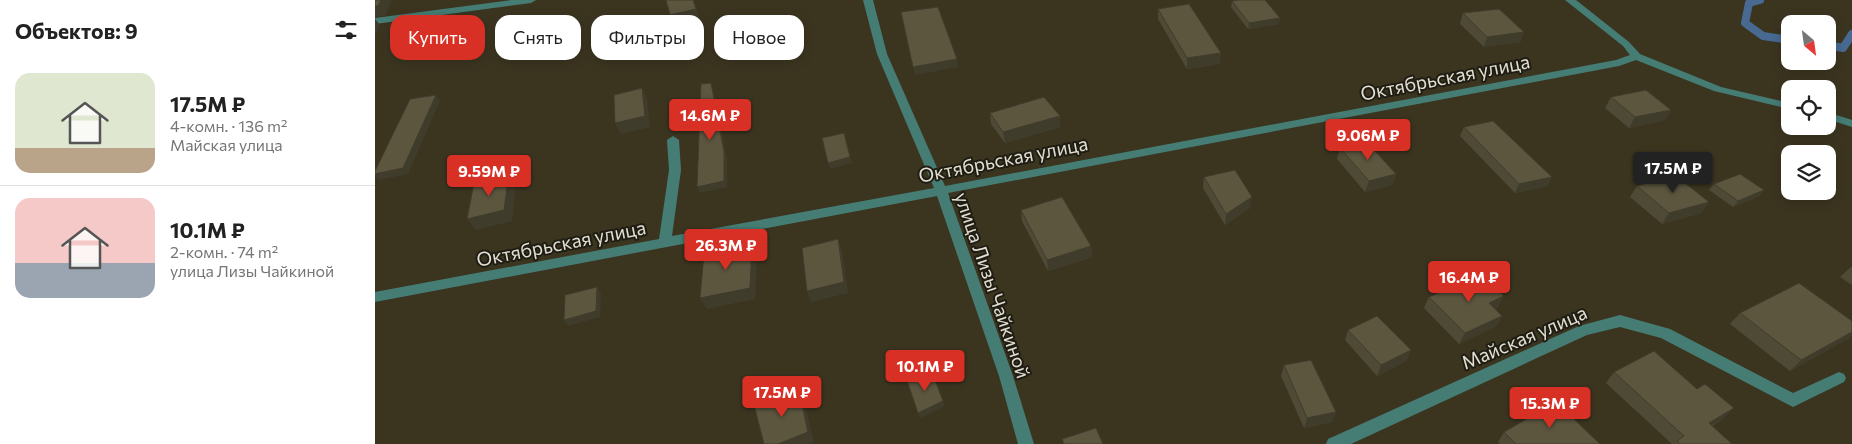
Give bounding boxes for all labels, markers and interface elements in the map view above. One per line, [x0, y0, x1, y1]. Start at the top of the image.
chip: Купить [390, 15, 485, 60]
chip: Снять [495, 15, 581, 60]
chip: Фильтры [591, 15, 704, 60]
chip: Новое [714, 15, 804, 60]
north arrow [1781, 15, 1836, 70]
map controls [1781, 15, 1836, 200]
icon: filters [332, 16, 360, 44]
text: Объектов: 9 [15, 18, 138, 43]
street label: Октябрьская улица [1358, 49, 1532, 105]
button: locate [1781, 80, 1836, 135]
text: 17.5M ₽ [170, 91, 245, 116]
icon: home [55, 93, 115, 153]
pin: 14.6M ₽ [664, 98, 756, 141]
text: 14.6M ₽ [680, 105, 740, 124]
text: 4-комн. · 136 m² [170, 116, 287, 135]
pin: 9.06M ₽ [1322, 119, 1414, 161]
text: 9.06M ₽ [1336, 125, 1400, 144]
street label: Октябрьская улица [916, 131, 1090, 187]
text: Майская улица [170, 135, 283, 154]
button: layers [1781, 145, 1836, 200]
pin: 17.5M ₽ [1627, 152, 1719, 194]
pin: 9.59M ₽ [443, 154, 535, 197]
text: 17.5M ₽ [1644, 158, 1702, 177]
text: 9.59M ₽ [458, 161, 520, 180]
street label: улица Лизы Чайкиной [950, 189, 1036, 381]
street label: Октябрьская улица [474, 215, 648, 271]
text: 10.1M ₽ [170, 217, 245, 242]
icon: home [55, 218, 115, 278]
pin: 26.3M ₽ [680, 228, 772, 271]
text: 26.3M ₽ [695, 235, 757, 254]
text: 2-комн. · 74 m² [170, 242, 278, 261]
pin: 16.4M ₽ [1423, 260, 1515, 303]
text: улица Лизы Чайкиной [170, 261, 334, 280]
text: 16.4M ₽ [1439, 267, 1499, 286]
street label: Майская улица [1458, 300, 1590, 374]
pin: 10.1M ₽ [879, 350, 971, 392]
text: 10.1M ₽ [897, 356, 953, 375]
pin: 17.5M ₽ [736, 376, 828, 418]
text: 17.5M ₽ [753, 382, 811, 401]
pin: 15.3M ₽ [1504, 386, 1596, 429]
text: 15.3M ₽ [1521, 393, 1579, 412]

